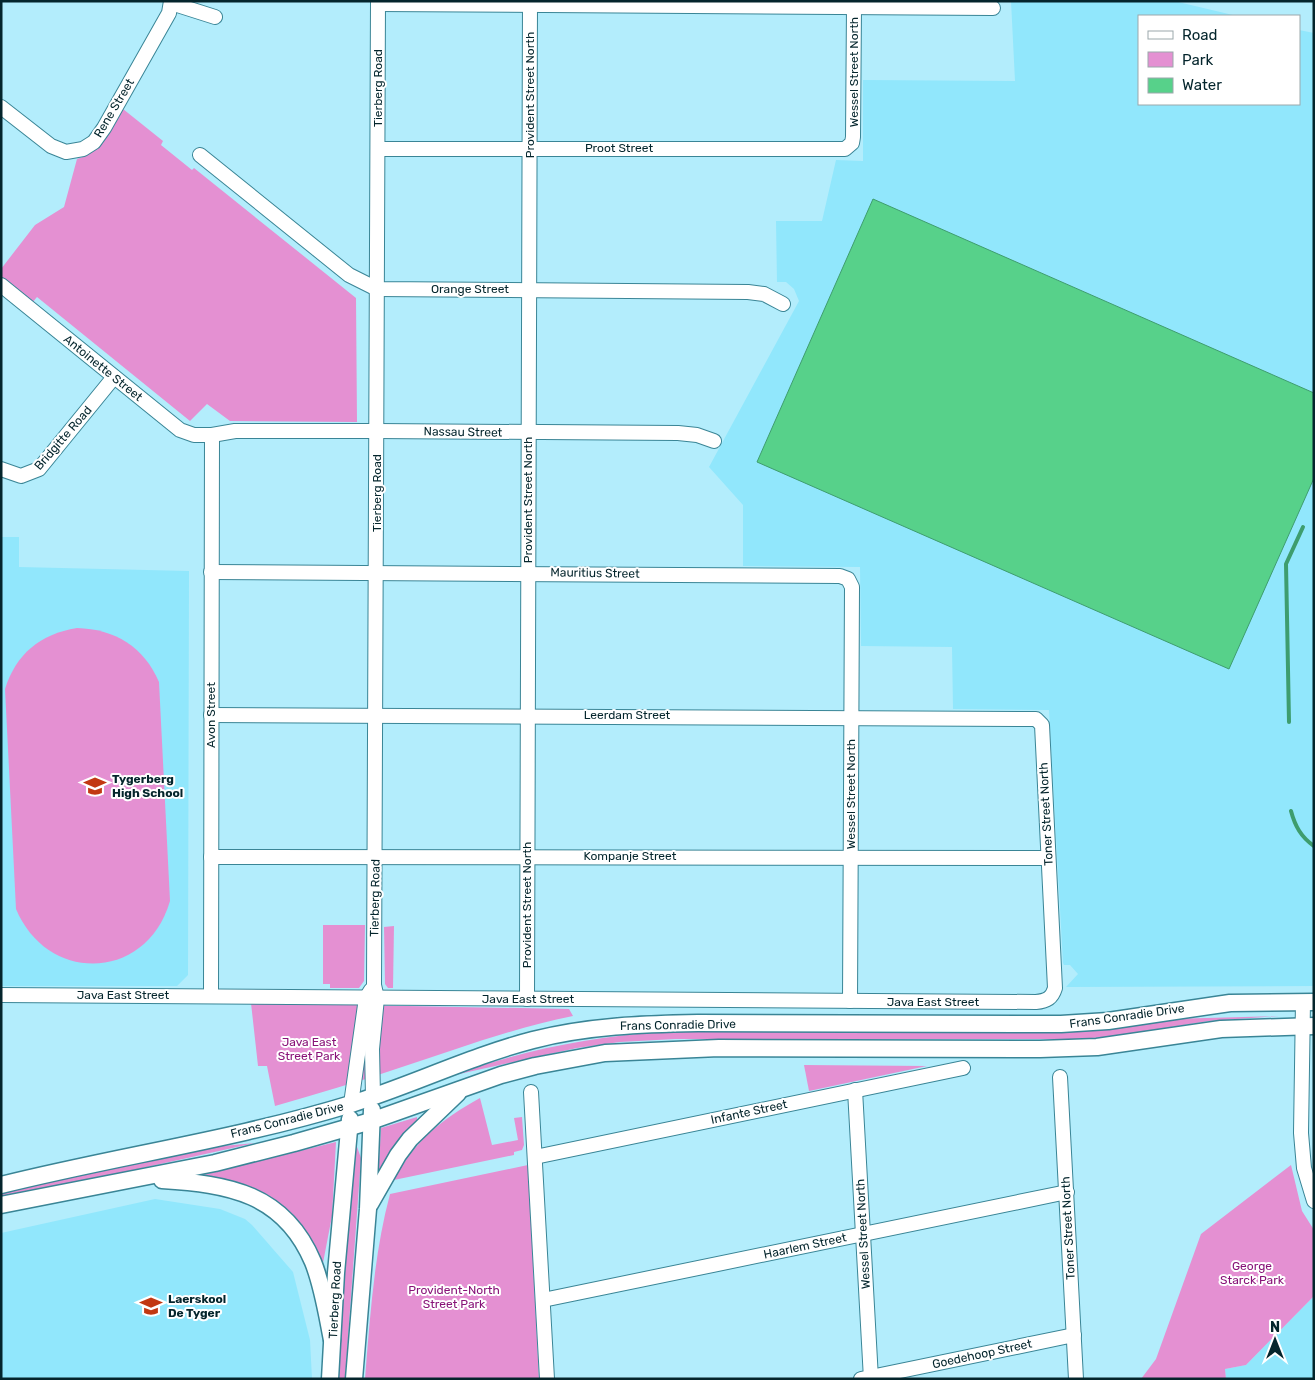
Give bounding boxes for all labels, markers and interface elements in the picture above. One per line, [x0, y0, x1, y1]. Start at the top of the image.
legend [1138, 15, 1300, 105]
street label: Wessel Street North [847, 17, 861, 127]
text: Road [1182, 26, 1218, 44]
street label: Provident Street North [523, 32, 537, 158]
street label: Tierberg Road [371, 49, 385, 127]
text: Park [1182, 51, 1213, 69]
street label: Rene Street [91, 76, 137, 140]
text: Water [1182, 76, 1222, 94]
street label: Proot Street [585, 141, 653, 155]
street label: Orange Street [431, 282, 509, 296]
street label: Antoinette Street [61, 332, 145, 404]
street label: Bridgitte Road [31, 403, 95, 473]
street label: Nassau Street [424, 424, 503, 440]
street label: Provident Street North [521, 437, 535, 563]
street label: Tierberg Road [370, 454, 384, 532]
street label: Mauritius Street [550, 565, 640, 581]
street label: Avon Street [204, 682, 218, 748]
street label: Leerdam Street [584, 708, 671, 722]
street label: Wessel Street North [844, 739, 858, 849]
street label: Toner Street North [1036, 762, 1056, 866]
place label: Tygerberg High School [112, 772, 183, 800]
school or university icon: Tygerberg High School [82, 773, 108, 799]
street label: Provident Street North [520, 842, 534, 968]
street label: Kompanje Street [584, 849, 677, 863]
street label: Tierberg Road [367, 859, 383, 937]
street label: Java East Street [77, 988, 169, 1002]
street label: Java East Street [482, 992, 574, 1006]
street label: Java East Street [887, 995, 979, 1009]
street label: Frans Conradie Drive [1069, 1001, 1186, 1031]
street label: Frans Conradie Drive [620, 1017, 736, 1033]
park label: Java East Street Park [278, 1035, 341, 1063]
street label: Infante Street [709, 1097, 789, 1127]
street label: Frans Conradie Drive [229, 1099, 345, 1141]
street label: Toner Street North [1058, 1176, 1078, 1280]
street label: Wessel Street North [853, 1179, 873, 1289]
street label: Haarlem Street [762, 1230, 848, 1262]
park label: George Starck Park [1220, 1259, 1285, 1287]
street label: Tierberg Road [326, 1261, 344, 1339]
park label: Provident-North Street Park [408, 1283, 500, 1311]
place label: Laerskool De Tyger [168, 1292, 226, 1320]
school or university icon: Laerskool De Tyger [138, 1293, 164, 1319]
north arrow [1250, 1315, 1300, 1365]
text: N [1270, 1319, 1280, 1336]
street label: Goedehoop Street [931, 1337, 1033, 1371]

